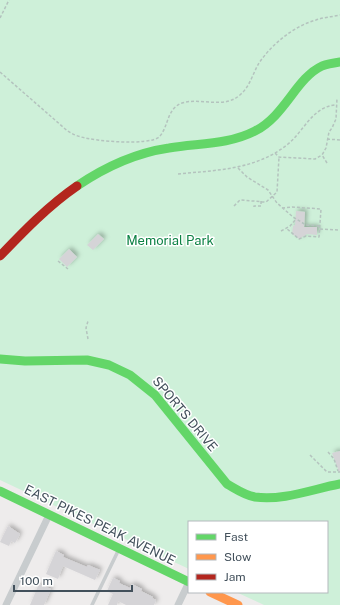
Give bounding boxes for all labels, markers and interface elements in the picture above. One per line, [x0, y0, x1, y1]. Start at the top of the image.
park label: Memorial Park [126, 233, 214, 248]
street label: SPORTS DRIVE [149, 374, 221, 454]
street label: EAST PIKES PEAK AVENUE [22, 482, 178, 568]
legend [188, 521, 328, 593]
text: Fast [224, 530, 249, 544]
text: Slow [224, 550, 252, 564]
scale bar [14, 567, 132, 593]
text: Jam [224, 570, 246, 584]
text: 100 m [20, 574, 53, 588]

